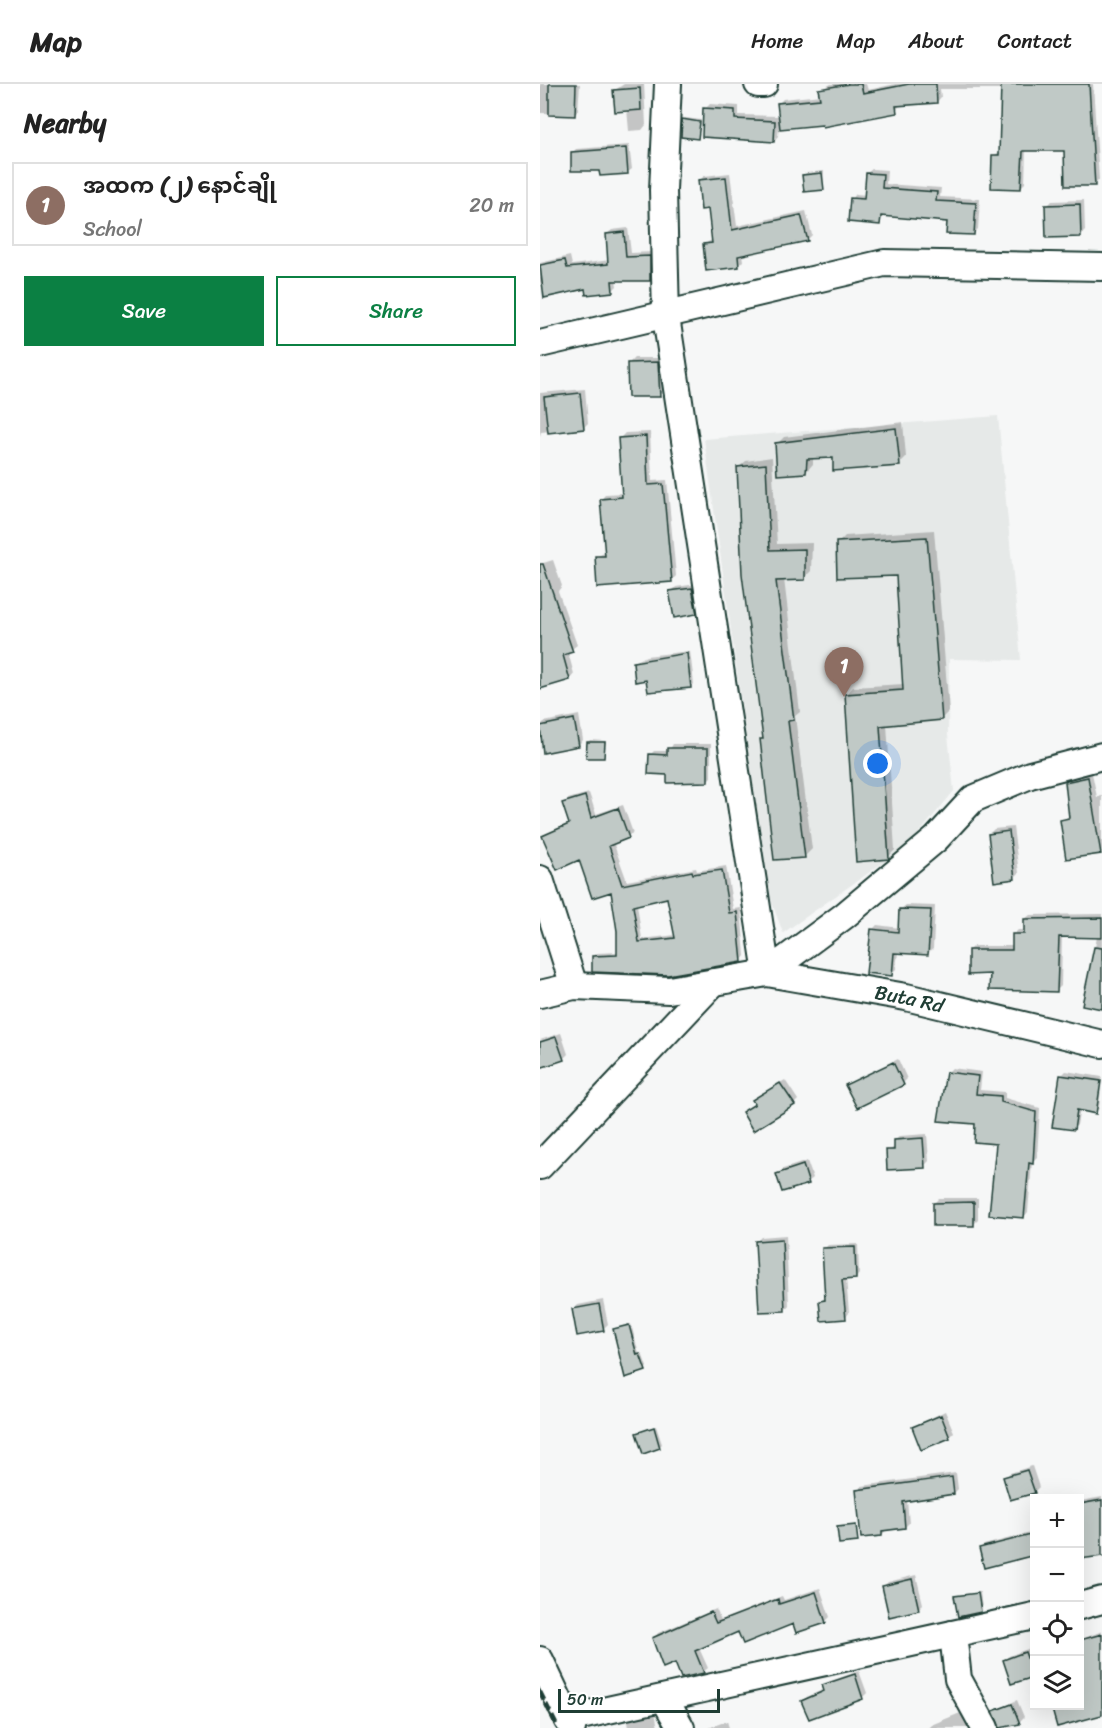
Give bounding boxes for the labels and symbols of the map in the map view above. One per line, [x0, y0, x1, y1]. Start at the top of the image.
pin: 1 [824, 648, 864, 697]
your location [863, 749, 892, 778]
street label: Buta Rd [872, 974, 949, 1023]
scale bar [558, 1686, 720, 1714]

